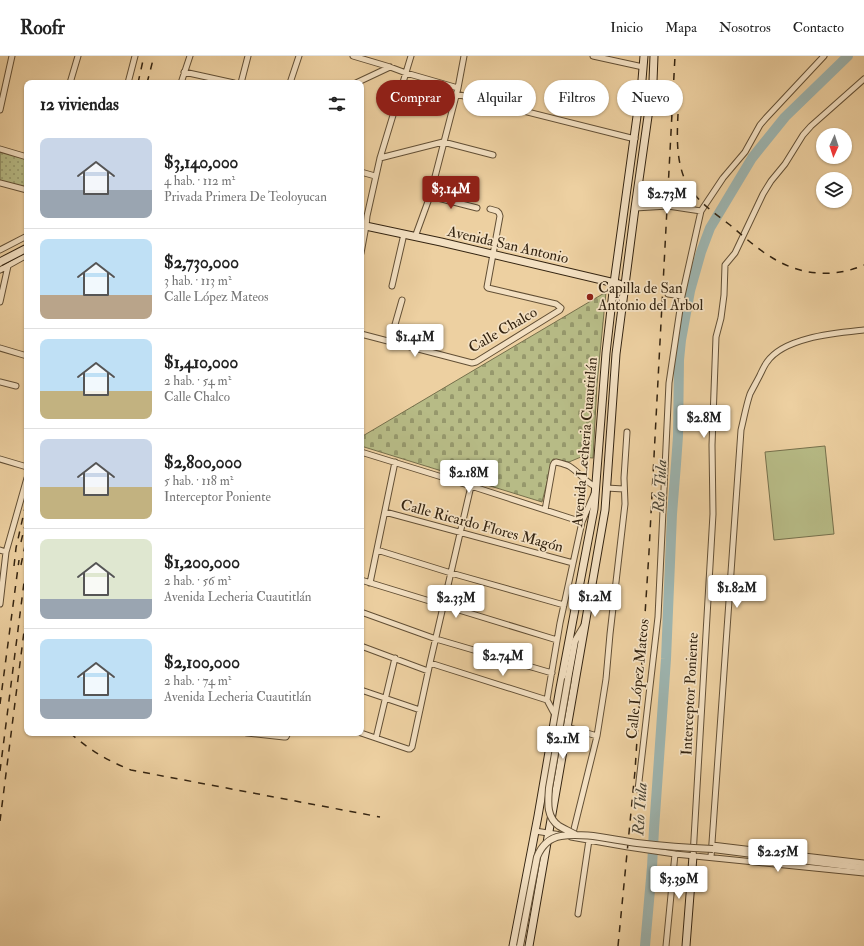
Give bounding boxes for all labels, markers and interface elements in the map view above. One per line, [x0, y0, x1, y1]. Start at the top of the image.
text: Roofr [20, 16, 65, 40]
text: Inicio [610, 19, 643, 36]
text: Mapa [665, 19, 697, 36]
text: Nosotros [719, 19, 771, 36]
text: Contacto [793, 19, 844, 36]
chip: Comprar [376, 80, 455, 116]
chip: Alquilar [463, 80, 536, 116]
chip: Filtros [544, 80, 609, 116]
chip: Nuevo [617, 80, 683, 116]
icon: filters [326, 93, 348, 115]
text: 12 viviendas [40, 94, 119, 115]
north arrow [816, 128, 852, 164]
map controls [816, 128, 852, 208]
text: $3,140,000 [164, 152, 238, 173]
icon: home [72, 154, 120, 202]
button: layers [816, 172, 852, 208]
text: 4 hab. · 112 m² [164, 173, 235, 189]
pin: $3.14M [418, 176, 484, 210]
text: $3.14M [431, 181, 471, 197]
pin: $2.73M [634, 181, 700, 215]
text: $2.73M [647, 186, 687, 202]
text: Privada Primera De Teoloyucan [164, 189, 327, 205]
street label: Avenida San Antonio [445, 222, 570, 268]
text: $2,730,000 [164, 252, 239, 273]
icon: home [72, 255, 120, 303]
text: 3 hab. · 113 m² [164, 273, 232, 289]
place label: Capilla de San Antonio del Arbol [597, 279, 704, 315]
text: Calle López Mateos [164, 289, 269, 305]
marker: Capilla de San Antonio del Arbol [585, 292, 595, 302]
street label: Calle Chalco [465, 303, 541, 357]
pin: $1.41M [382, 324, 448, 358]
text: $1.41M [396, 329, 434, 345]
text: $1,410,000 [164, 352, 238, 373]
icon: home [72, 355, 120, 403]
street label: Avenida Lecheria Cuautitlán [568, 356, 602, 529]
text: 2 hab. · 54 m² [164, 373, 231, 389]
text: Calle Chalco [164, 389, 230, 405]
pin: $2.8M [676, 405, 732, 439]
text: $2.8M [686, 410, 722, 426]
text: $2,800,000 [164, 452, 242, 473]
icon: home [72, 455, 120, 503]
water label: Río Tula [649, 459, 671, 514]
pin: $2.18M [436, 460, 502, 494]
text: $2.18M [449, 465, 489, 481]
text: 5 hab. · 118 m² [164, 473, 233, 489]
text: Interceptor Poniente [164, 489, 271, 505]
street label: Calle Ricardo Flores Magón [399, 495, 566, 557]
text: $1,200,000 [164, 552, 240, 573]
icon: home [72, 555, 120, 603]
text: 2 hab. · 56 m² [164, 573, 231, 589]
pin: $1.82M [704, 575, 770, 609]
text: $1.82M [717, 580, 757, 596]
pin: $1.2M [567, 584, 623, 618]
pin: $2.33M [423, 585, 489, 619]
text: Avenida Lecheria Cuautitlán [164, 589, 312, 605]
text: $1.2M [578, 589, 612, 605]
text: $2.33M [436, 590, 476, 606]
street label: Calle López Mateos [622, 618, 655, 740]
street label: Interceptor Poniente [677, 632, 704, 756]
pin: $2.74M [470, 643, 536, 677]
text: $2.74M [482, 648, 524, 664]
text: $2,100,000 [164, 652, 240, 673]
icon: home [72, 655, 120, 703]
text: 2 hab. · 74 m² [164, 673, 232, 689]
text: Avenida Lecheria Cuautitlán [164, 689, 312, 705]
pin: $2.1M [535, 726, 591, 760]
text: $2.1M [546, 731, 580, 747]
water label: Río Tula [628, 782, 652, 837]
pin: $2.25M [745, 839, 811, 873]
text: $2.25M [757, 844, 799, 860]
pin: $3.39M [646, 866, 712, 900]
text: $3.39M [659, 871, 699, 887]

